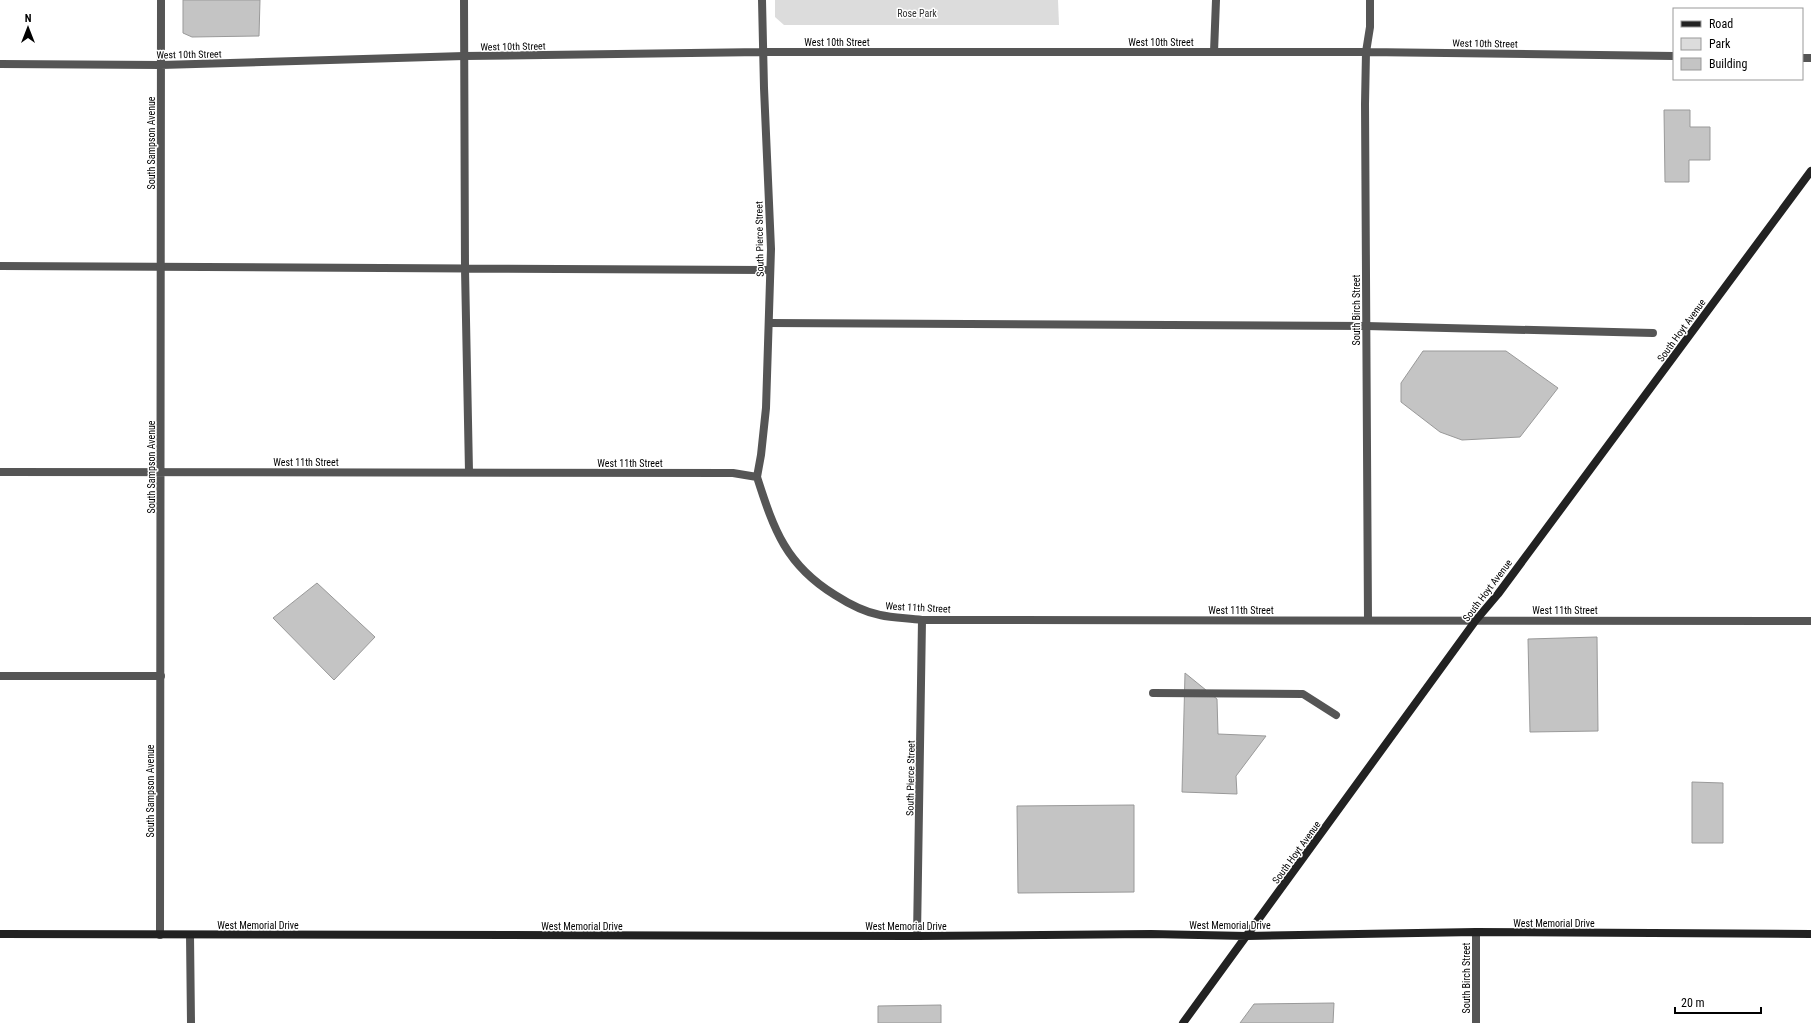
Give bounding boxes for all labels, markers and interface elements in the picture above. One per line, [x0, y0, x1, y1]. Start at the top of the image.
north arrow [8, 8, 48, 48]
park label: Rose Park [897, 8, 937, 19]
legend [1673, 8, 1803, 80]
text: N [25, 12, 32, 25]
text: Road [1709, 17, 1733, 31]
street label: West 10th Street [804, 37, 870, 48]
street label: West 10th Street [1128, 37, 1194, 48]
street label: West 10th Street [1452, 37, 1518, 50]
text: Park [1709, 37, 1731, 51]
street label: West 10th Street [480, 40, 546, 53]
street label: West 10th Street [156, 48, 222, 61]
text: Building [1709, 57, 1747, 71]
street label: South Sampson Avenue [146, 96, 157, 190]
street label: South Pierce Street [753, 201, 766, 277]
street label: South Birch Street [1351, 274, 1362, 346]
street label: South Hoyt Avenue [1655, 297, 1708, 364]
street label: South Sampson Avenue [146, 420, 157, 514]
street label: West 11th Street [273, 457, 339, 468]
street label: West 11th Street [597, 458, 663, 469]
street label: South Hoyt Avenue [1461, 557, 1514, 623]
street label: West 11th Street [885, 600, 951, 615]
street label: West 11th Street [1208, 605, 1274, 616]
street label: West 11th Street [1532, 605, 1598, 616]
street label: South Pierce Street [904, 740, 917, 816]
street label: South Sampson Avenue [145, 744, 156, 838]
street label: South Hoyt Avenue [1270, 819, 1323, 886]
street label: West Memorial Drive [1513, 918, 1595, 929]
street label: West Memorial Drive [217, 920, 299, 931]
street label: West Memorial Drive [1189, 920, 1271, 931]
street label: West Memorial Drive [541, 921, 623, 932]
street label: West Memorial Drive [865, 921, 947, 932]
street label: South Birch Street [1461, 942, 1472, 1014]
scale bar [1675, 989, 1761, 1015]
text: 20 m [1681, 996, 1705, 1010]

